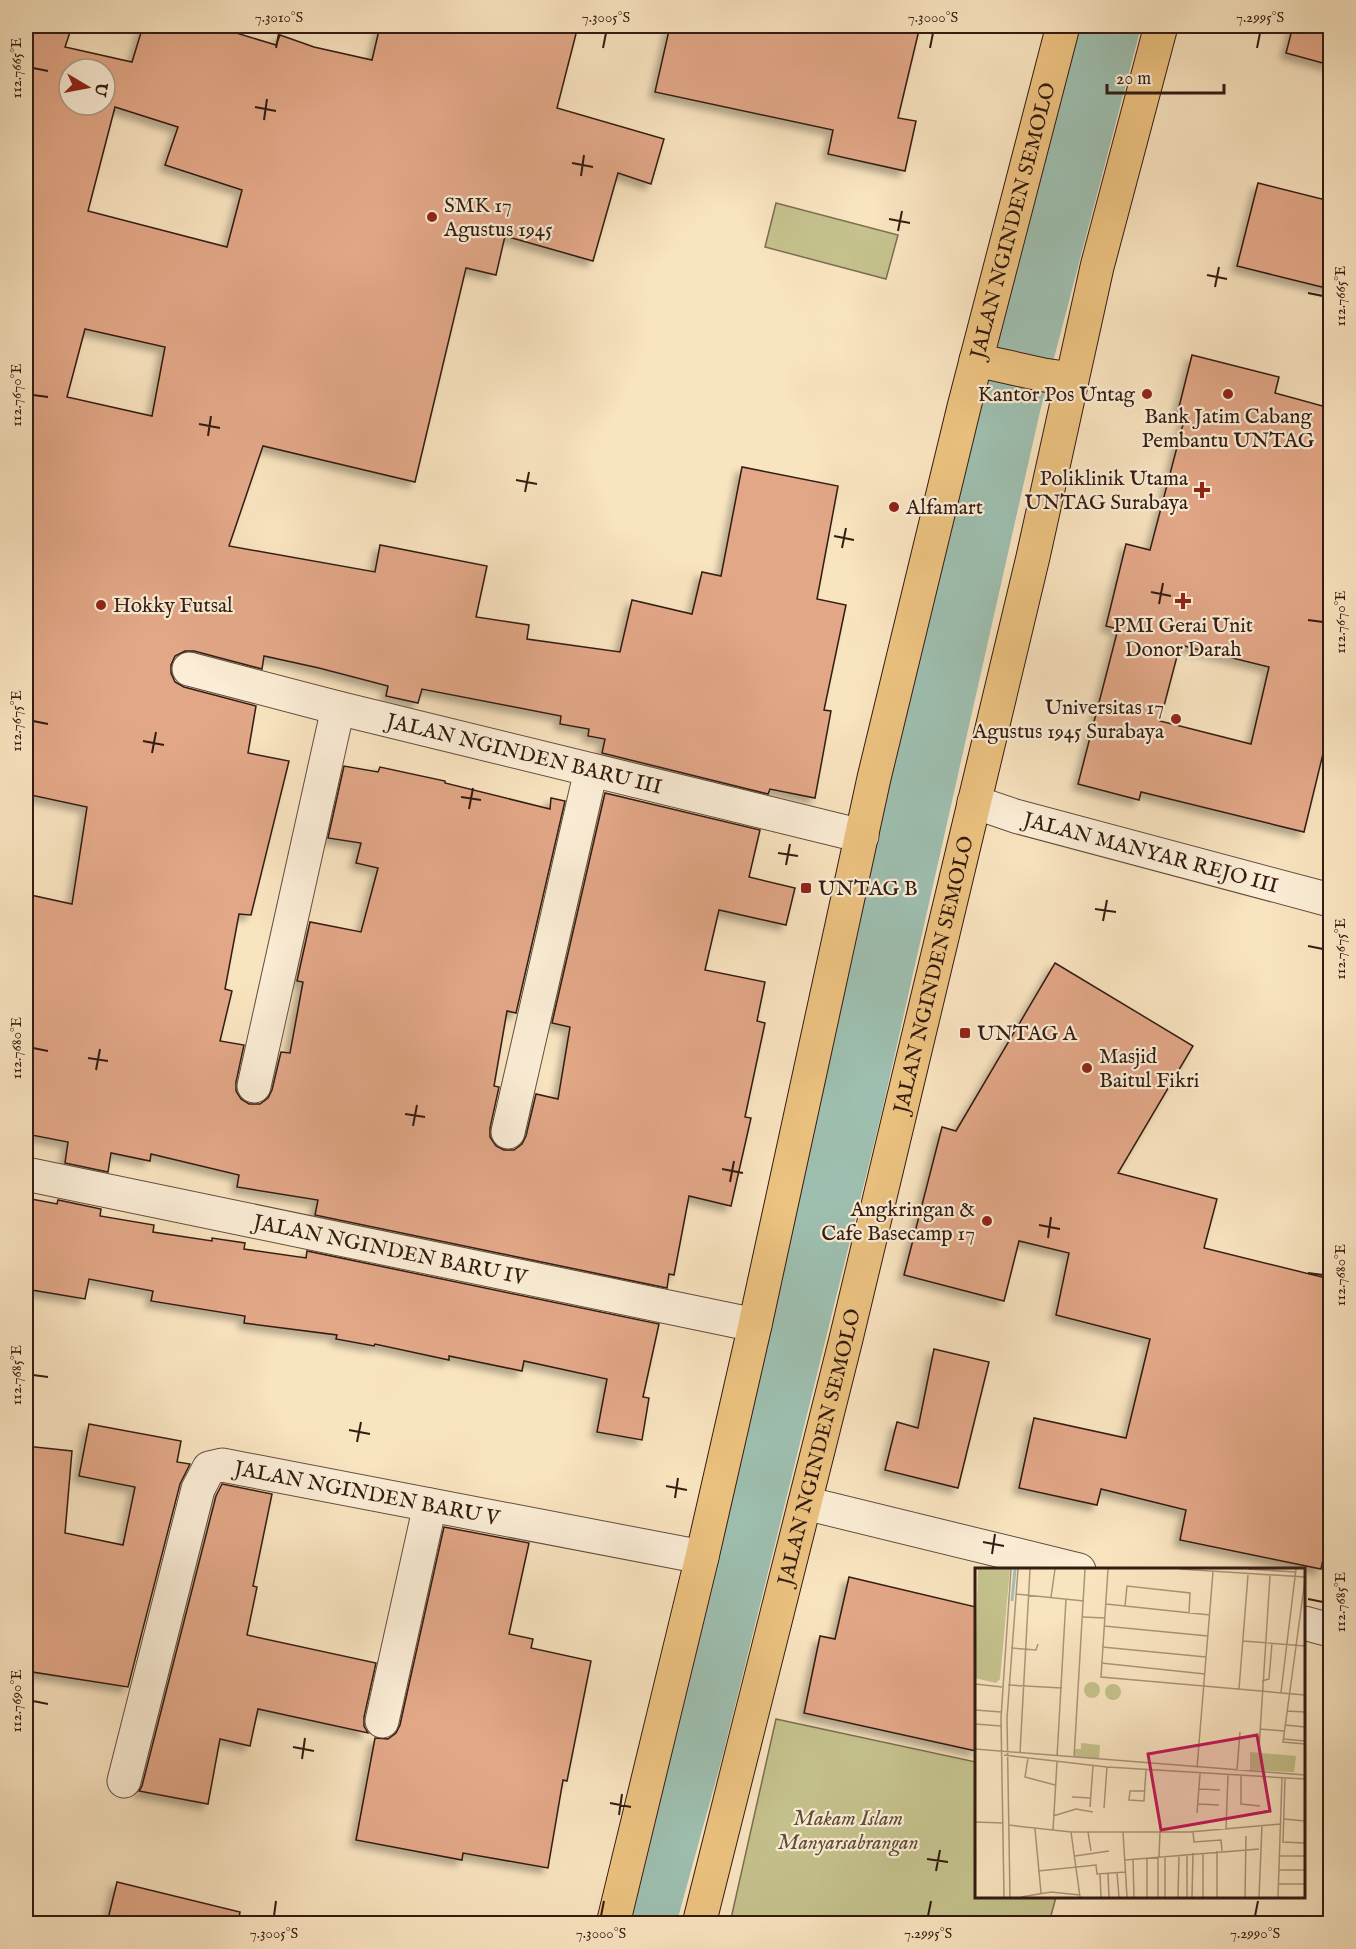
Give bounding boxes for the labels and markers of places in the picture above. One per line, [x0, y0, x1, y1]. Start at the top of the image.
place label: SMK 17 Agustus 1945 [443, 193, 553, 244]
marker: SMK 17 Agustus 1945 [425, 210, 439, 224]
place label: Kantor Pos Untag [978, 382, 1136, 409]
marker: Kantor Pos Untag [1140, 387, 1154, 401]
marker: Bank Jatim Cabang Pembantu UNTAG [1221, 387, 1235, 401]
place label: Bank Jatim Cabang Pembantu UNTAG [1141, 404, 1315, 455]
place label: Poliklinik Utama UNTAG Surabaya [1024, 466, 1189, 517]
marker: Poliklinik Utama UNTAG Surabaya [1193, 481, 1211, 499]
place label: Alfamart [905, 495, 983, 522]
marker: Alfamart [887, 500, 901, 514]
marker: PMI Gerai Unit Donor Darah [1174, 592, 1192, 610]
place label: Hokky Futsal [113, 593, 233, 620]
marker: Hokky Futsal [94, 598, 108, 612]
place label: PMI Gerai Unit Donor Darah [1113, 613, 1253, 664]
place label: Universitas 17 Agustus 1945 Surabaya [972, 695, 1165, 746]
marker: Universitas 17 Agustus 1945 Surabaya [1169, 712, 1183, 726]
place label: UNTAG B [818, 876, 918, 903]
marker: UNTAG B [799, 881, 813, 895]
place label: UNTAG A [977, 1021, 1078, 1048]
marker: UNTAG A [958, 1026, 972, 1040]
place label: Masjid Baitul Fikri [1099, 1044, 1199, 1095]
marker: Masjid Baitul Fikri [1080, 1061, 1094, 1075]
place label: Angkringan & Cafe Basecamp 17 [821, 1197, 975, 1248]
marker: Angkringan & Cafe Basecamp 17 [980, 1214, 994, 1228]

